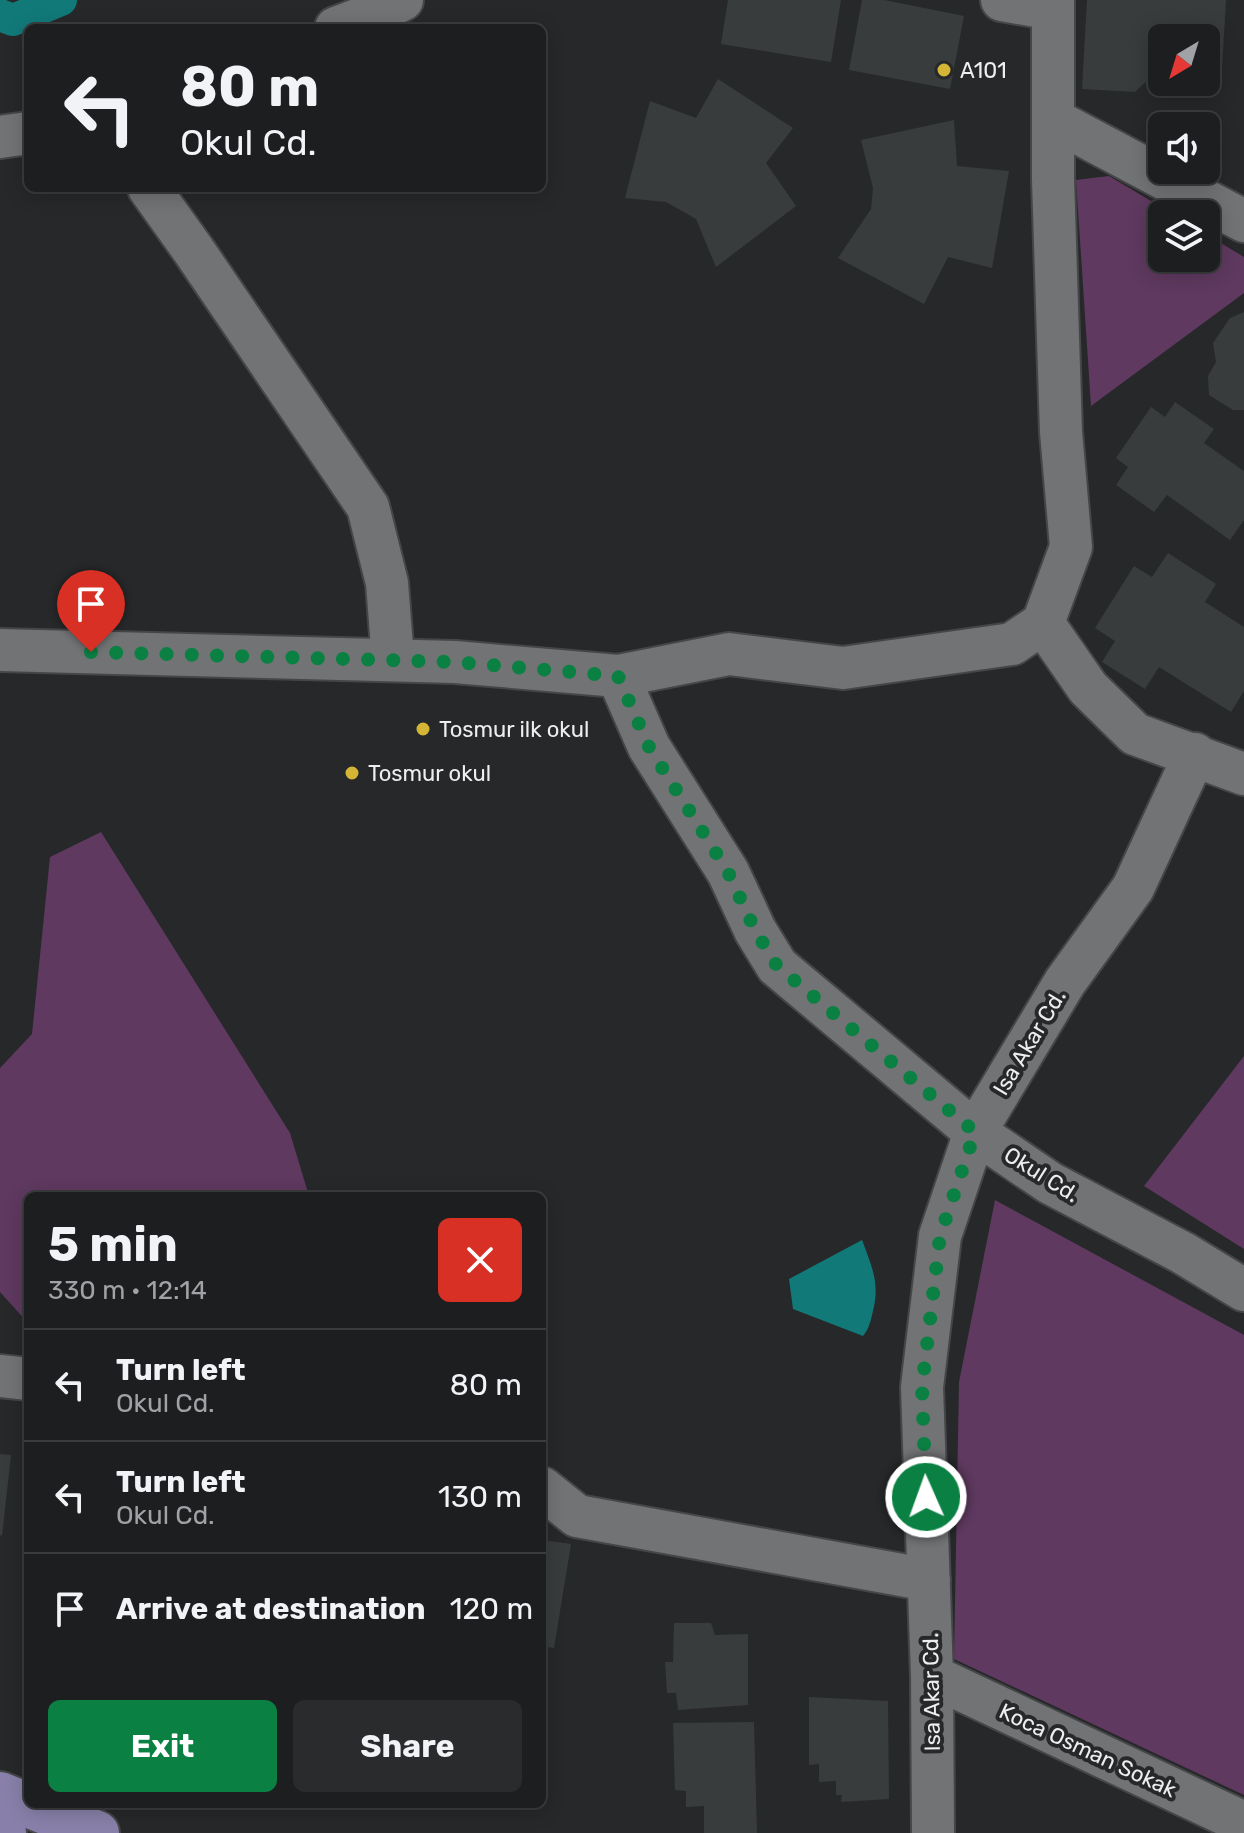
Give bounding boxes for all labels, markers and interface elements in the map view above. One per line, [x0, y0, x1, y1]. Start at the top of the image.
north arrow [1148, 24, 1220, 96]
map controls [1148, 24, 1220, 272]
text: 80 m [180, 54, 319, 120]
icon: left [48, 56, 152, 160]
place label: A101 [960, 57, 1007, 84]
marker: A101 [935, 61, 953, 79]
button: sound [1148, 112, 1220, 184]
text: Okul Cd. [180, 121, 317, 164]
button: layers [1148, 200, 1220, 272]
pin [57, 570, 125, 652]
icon: arrive [69, 582, 113, 626]
place label: Tosmur ilk okul [439, 716, 589, 743]
marker: Tosmur ilk okul [414, 720, 432, 738]
place label: Tosmur okul [368, 760, 491, 787]
marker: Tosmur okul [343, 764, 361, 782]
street label: Isa Akar Cd. [987, 984, 1072, 1100]
street label: Okul Cd. [999, 1141, 1084, 1208]
text: 5 min [48, 1216, 178, 1273]
button: close [438, 1218, 522, 1302]
text: 330 m · 12:14 [48, 1275, 207, 1306]
text: Turn left [116, 1352, 246, 1388]
icon: left [48, 1363, 92, 1407]
text: 80 m [450, 1367, 522, 1403]
text: Okul Cd. [116, 1388, 215, 1419]
position arrow [884, 1455, 968, 1539]
text: Turn left [116, 1464, 246, 1500]
icon: left [48, 1475, 92, 1519]
text: 130 m [438, 1479, 522, 1515]
text: Okul Cd. [116, 1500, 215, 1531]
icon: arrive [48, 1587, 92, 1631]
text: Arrive at destination [116, 1591, 426, 1627]
text: 120 m [450, 1591, 533, 1627]
street label: Isa Akar Cd. [917, 1632, 946, 1752]
street label: Koca Osman Sokak [995, 1698, 1181, 1804]
button: Exit [48, 1700, 277, 1792]
button: Share [293, 1700, 522, 1792]

